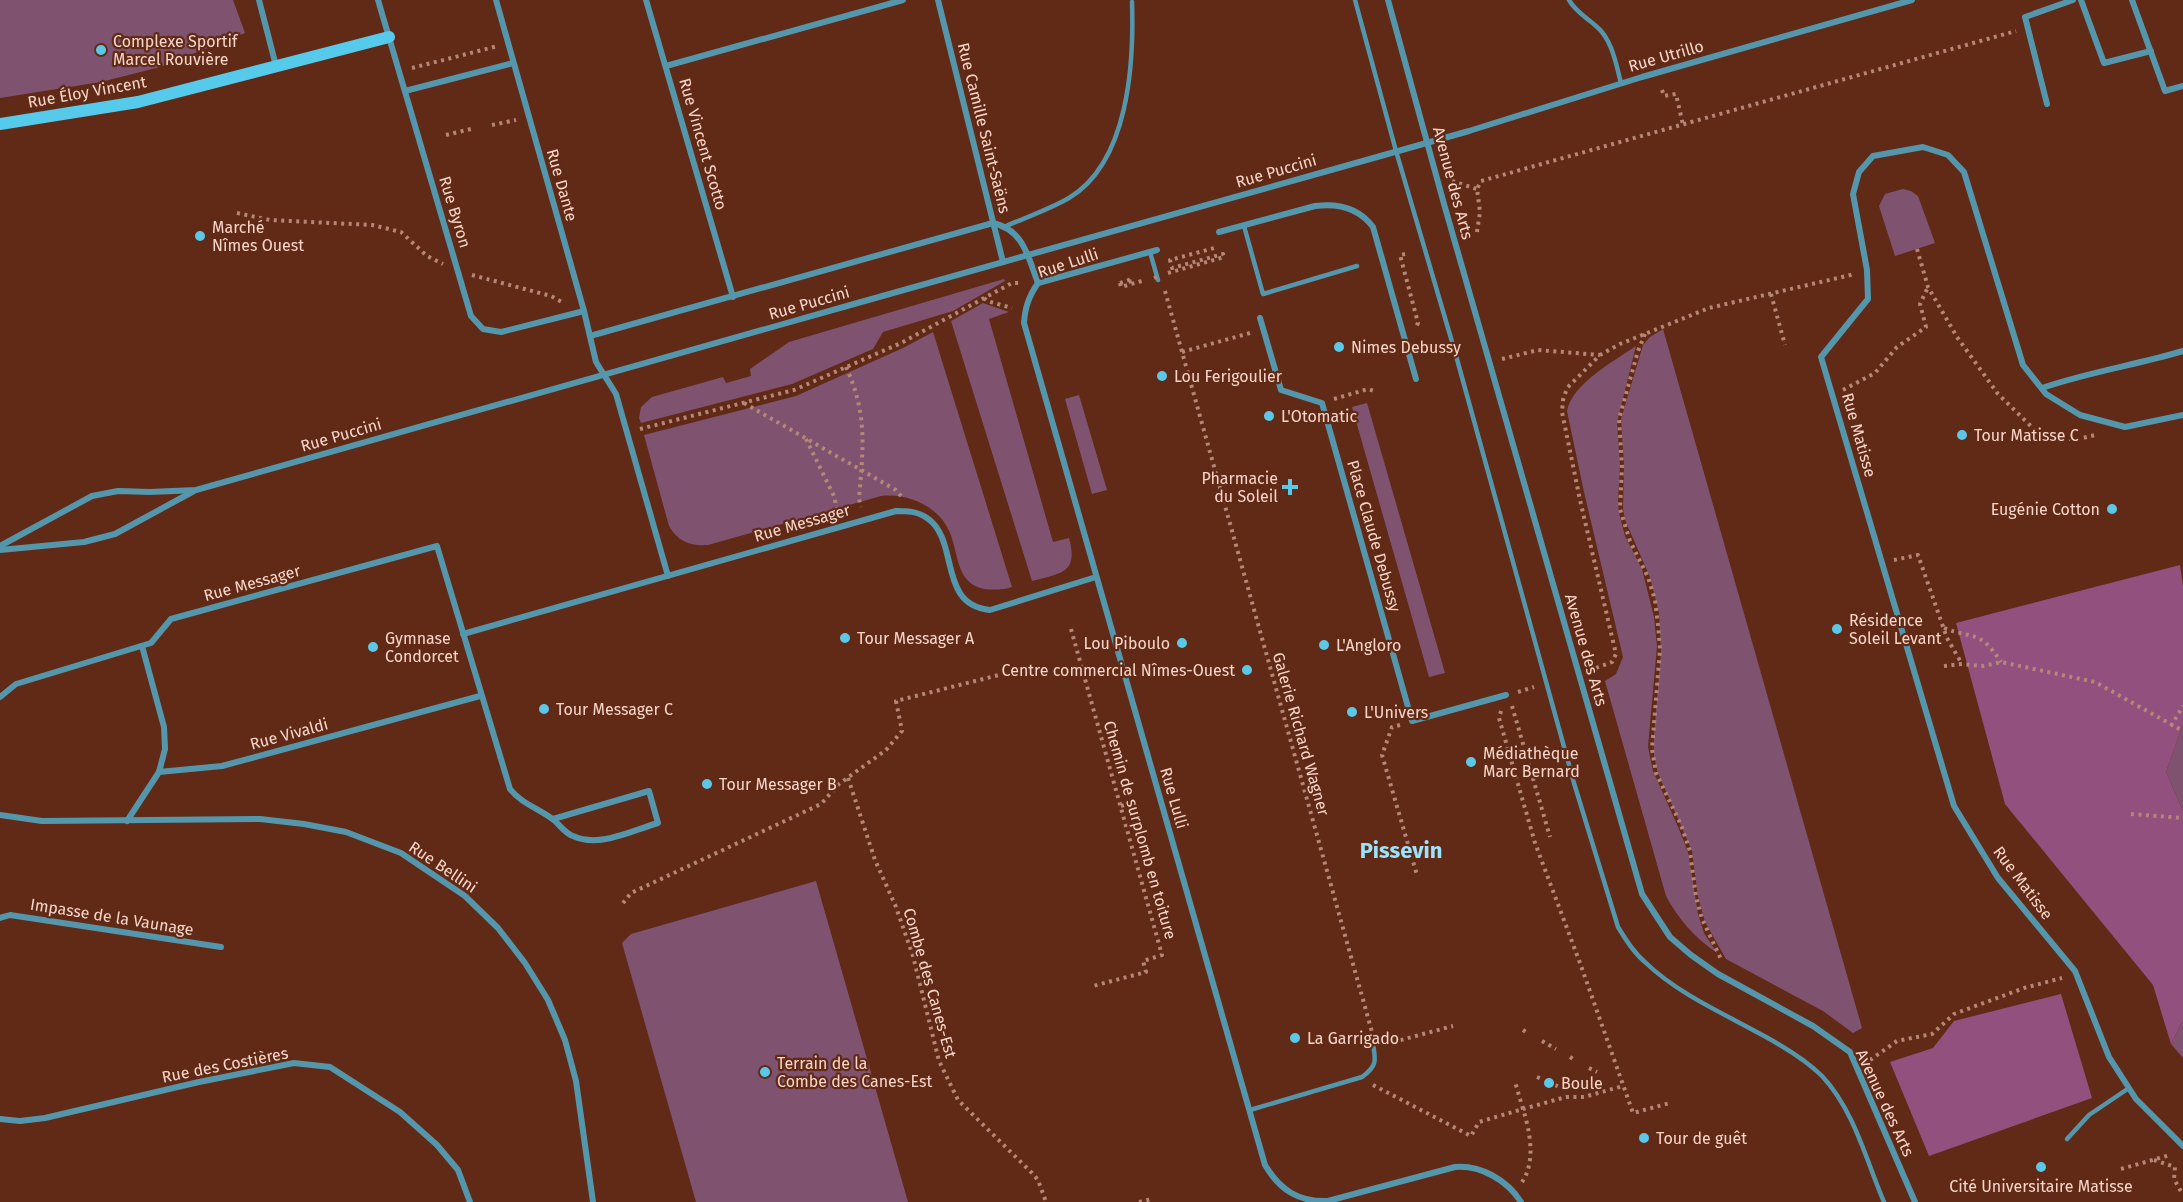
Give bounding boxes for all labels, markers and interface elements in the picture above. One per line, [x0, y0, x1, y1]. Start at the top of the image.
place label: Complexe Sportif Marcel Rouvière [113, 32, 239, 69]
street label: Rue Utrillo [1626, 36, 1706, 76]
street label: Rue Camille Saint-Saëns [954, 41, 1014, 215]
marker: Complexe Sportif Marcel Rouvière [94, 43, 108, 57]
street label: Rue Éloy Vincent [26, 71, 148, 112]
street label: Rue Vincent Scotto [675, 76, 731, 212]
street label: Avenue des Arts [1429, 125, 1477, 241]
street label: Rue Dante [543, 147, 581, 223]
street label: Rue Puccini [1233, 150, 1319, 192]
street label: Rue Byron [435, 174, 475, 250]
place label: Marché Nîmes Ouest [212, 218, 304, 255]
marker: Marché Nîmes Ouest [193, 229, 207, 243]
street label: Rue Lulli [1035, 244, 1101, 282]
street label: Rue Puccini [766, 282, 852, 324]
place label: Nimes Debussy [1351, 338, 1461, 357]
marker: Nimes Debussy [1332, 340, 1346, 354]
place label: Lou Ferigoulier [1174, 367, 1283, 386]
marker: Lou Ferigoulier [1155, 369, 1169, 383]
street label: Rue Matisse [1838, 391, 1880, 479]
place label: L'Otomatic [1281, 407, 1358, 426]
marker: L'Otomatic [1262, 409, 1276, 423]
street label: Rue Puccini [298, 414, 384, 456]
place label: Tour Matisse C [1974, 426, 2079, 445]
marker: Tour Matisse C [1955, 428, 1969, 442]
street label: Place Claude Debussy [1343, 458, 1405, 614]
place label: Pharmacie du Soleil [1201, 469, 1278, 506]
marker: Pharmacie du Soleil [1283, 480, 1297, 494]
street label: Rue Messager [752, 500, 853, 546]
place label: Eugénie Cotton [1991, 500, 2100, 519]
marker: Eugénie Cotton [2105, 502, 2119, 516]
street label: Rue Messager [202, 561, 303, 605]
street label: Avenue des Arts [1561, 592, 1611, 708]
place label: Résidence Soleil Levant [1849, 611, 1942, 648]
marker: Résidence Soleil Levant [1830, 622, 1844, 636]
place label: Gymnase Condorcet [385, 629, 459, 666]
place label: Tour Messager A [857, 629, 975, 648]
marker: Tour Messager A [838, 631, 852, 645]
place label: Lou Piboulo [1084, 634, 1170, 653]
marker: Lou Piboulo [1175, 636, 1189, 650]
place label: L'Angloro [1336, 636, 1401, 655]
marker: L'Angloro [1317, 638, 1331, 652]
marker: Gymnase Condorcet [366, 640, 380, 654]
street label: Galerie Richard Wagner [1269, 650, 1334, 819]
place label: Centre commercial Nîmes-Ouest [1002, 661, 1235, 680]
marker: Centre commercial Nîmes-Ouest [1240, 663, 1254, 677]
place label: Tour Messager C [556, 700, 673, 719]
marker: Tour Messager C [537, 702, 551, 716]
place label: L'Univers [1364, 703, 1428, 722]
marker: L'Univers [1345, 705, 1359, 719]
street label: Rue Vivaldi [248, 714, 330, 754]
street label: Chemin de surplomb en toiture [1100, 719, 1180, 941]
place label: Médiathèque Marc Bernard [1483, 744, 1580, 781]
marker: Médiathèque Marc Bernard [1464, 755, 1478, 769]
street label: Rue Lulli [1156, 765, 1192, 831]
place label: Tour Messager B [719, 775, 837, 794]
marker: Tour Messager B [700, 777, 714, 791]
street label: Rue Bellini [405, 837, 481, 897]
district label: Pissevin [1360, 837, 1442, 864]
street label: Rue Matisse [1989, 843, 2057, 923]
street label: Impasse de la Vaunage [29, 895, 195, 939]
street label: Combe des Canes-Est [899, 906, 961, 1060]
place label: La Garrigado [1307, 1029, 1399, 1048]
marker: La Garrigado [1288, 1031, 1302, 1045]
street label: Rue des Costières [160, 1043, 290, 1087]
street label: Avenue des Arts [1852, 1046, 1918, 1160]
place label: Terrain de la Combe des Canes-Est [777, 1054, 932, 1091]
marker: Terrain de la Combe des Canes-Est [758, 1065, 772, 1079]
place label: Boule [1561, 1074, 1603, 1093]
marker: Boule [1542, 1076, 1556, 1090]
place label: Tour de guêt [1656, 1129, 1747, 1148]
marker: Tour de guêt [1637, 1131, 1651, 1145]
marker: Cité Universitaire Matisse [2034, 1160, 2048, 1174]
place label: Cité Universitaire Matisse [1949, 1177, 2133, 1196]

